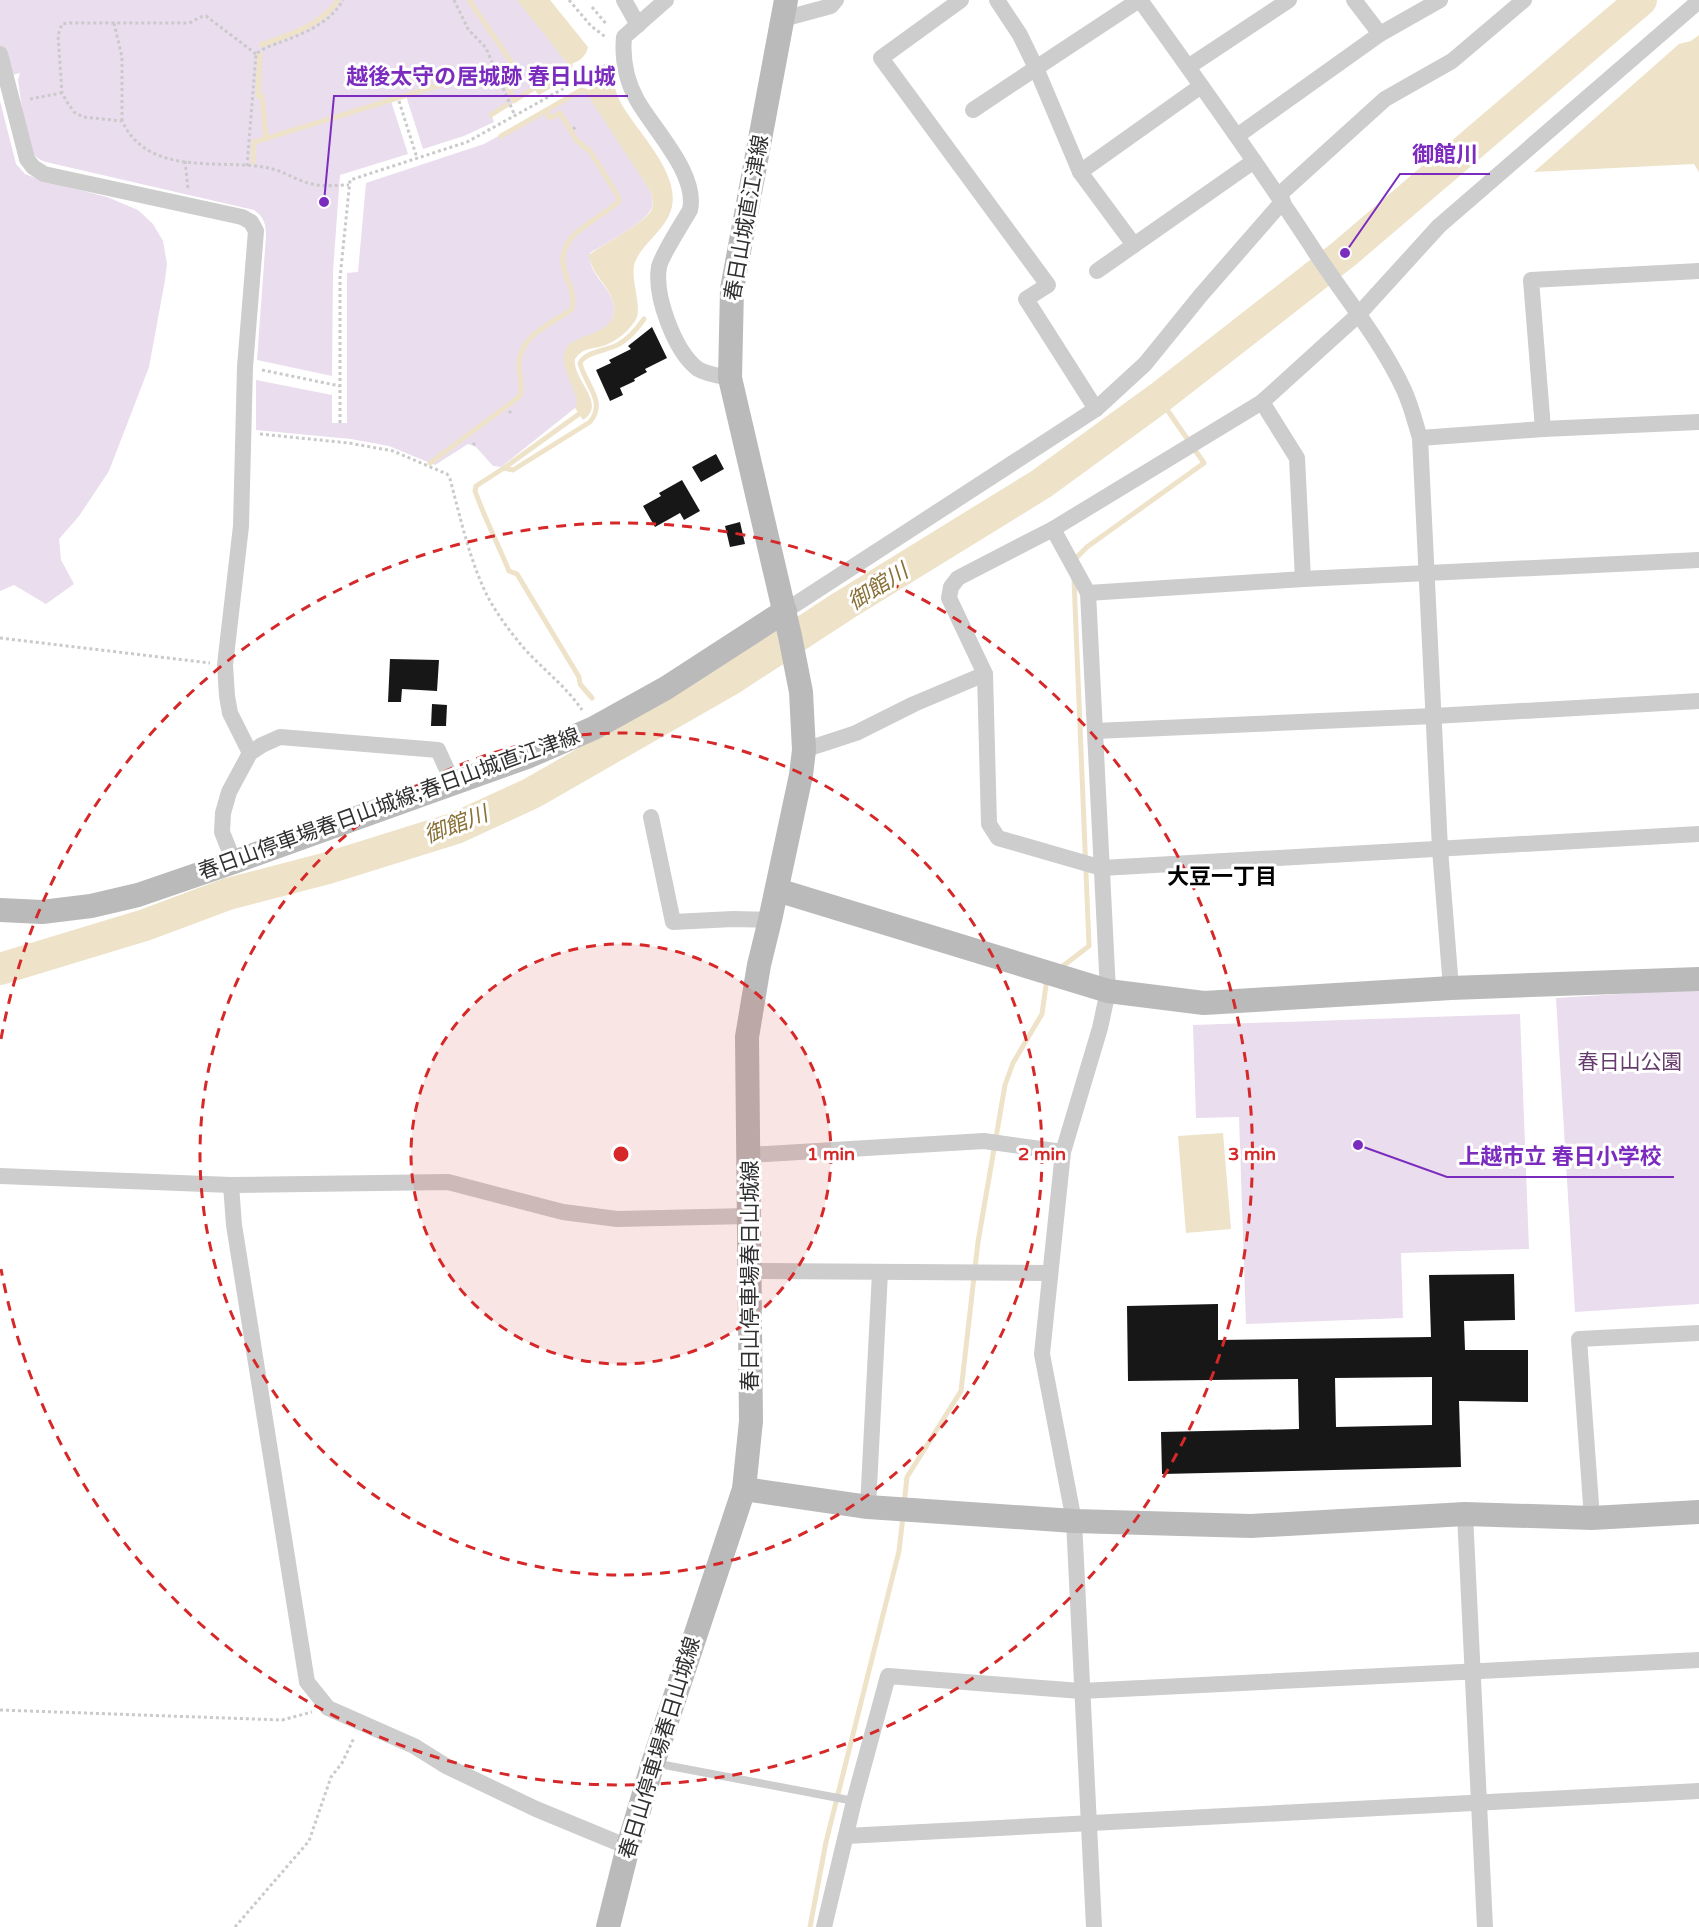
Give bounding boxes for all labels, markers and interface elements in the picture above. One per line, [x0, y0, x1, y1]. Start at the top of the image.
callout: 越後太守の居城跡 春日山城 [334, 56, 628, 96]
text: 越後太守の居城跡 春日山城 [346, 64, 616, 90]
street label: 春日山城直江津線 [720, 133, 774, 303]
callout: 御館川 [1400, 134, 1490, 174]
text: 御館川 [1412, 142, 1478, 168]
water label: 御館川 [843, 557, 915, 616]
street label: 春日山停車場春日山城線;春日山城直江津線 [195, 723, 583, 885]
water label: 御館川 [421, 800, 493, 849]
district label: 大豆一丁目 [1167, 864, 1277, 890]
park label: 春日山公園 [1578, 1050, 1683, 1075]
callout: 上越市立 春日小学校 [1447, 1137, 1674, 1177]
text: 1 min [807, 1143, 855, 1165]
text: 2 min [1018, 1143, 1066, 1165]
text: 3 min [1228, 1143, 1276, 1165]
centre of rings [611, 1144, 631, 1164]
text: 上越市立 春日小学校 [1458, 1144, 1662, 1170]
street label: 春日山停車場春日山城線 [738, 1161, 763, 1392]
street label: 春日山停車場春日山城線 [614, 1634, 706, 1862]

